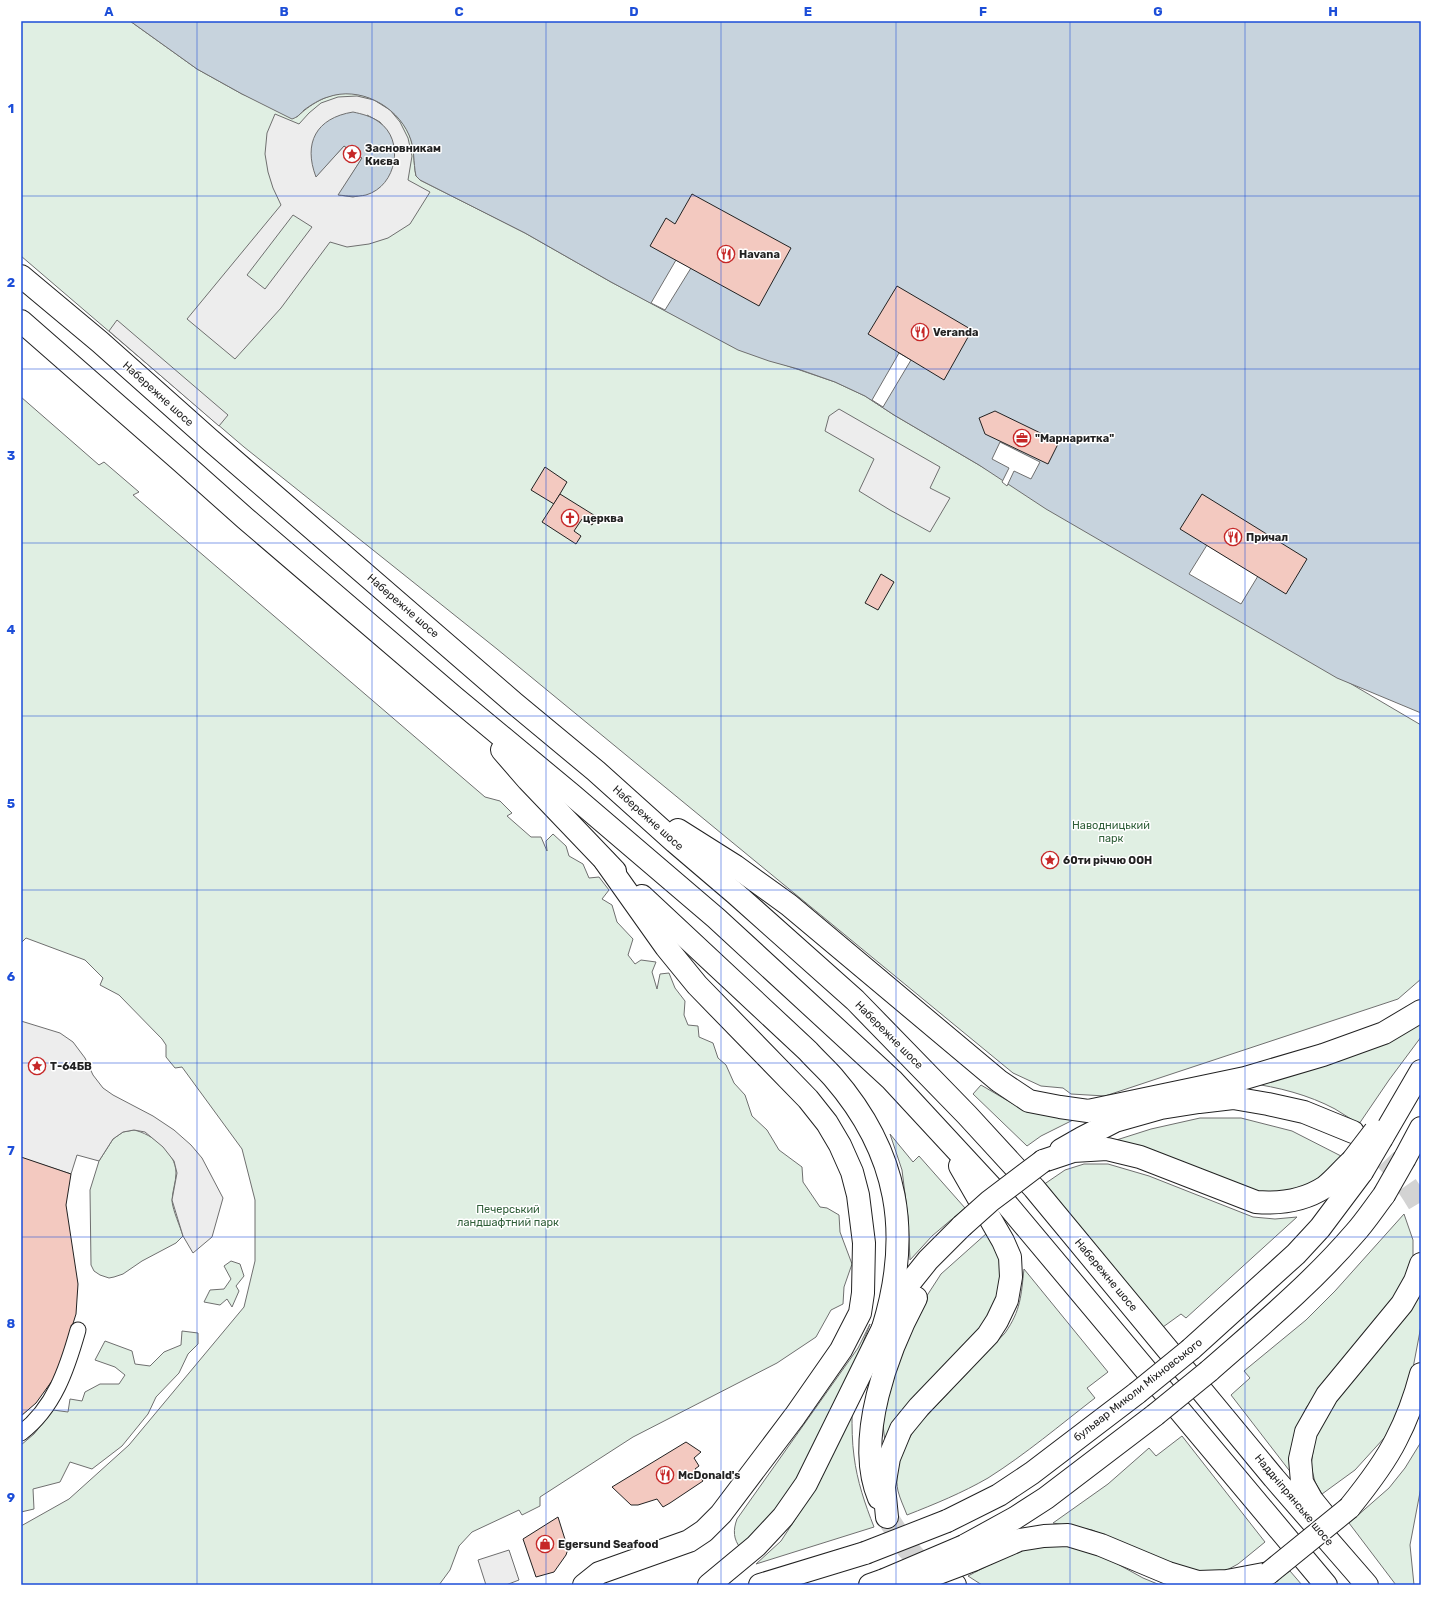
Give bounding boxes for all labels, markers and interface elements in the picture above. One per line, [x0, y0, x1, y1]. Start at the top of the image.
text: A [104, 4, 114, 19]
text: B [279, 4, 289, 19]
text: C [454, 4, 464, 19]
text: D [629, 4, 639, 19]
text: E [804, 4, 812, 19]
text: F [979, 4, 987, 19]
text: G [1153, 4, 1163, 19]
text: H [1328, 4, 1338, 19]
text: 1 [8, 101, 14, 116]
place label: Засновникам Києва [365, 142, 441, 168]
place icon: Засновникам Києва [342, 144, 362, 164]
restaurant icon: Havana [716, 244, 736, 264]
place label: Havana [739, 248, 780, 261]
text: 2 [7, 275, 15, 290]
restaurant icon: Veranda [910, 322, 930, 342]
place label: Veranda [933, 326, 978, 339]
street label: Набережне шосе [120, 359, 196, 429]
office icon: "Марнаритка" [1012, 428, 1032, 448]
place label: "Марнаритка" [1035, 432, 1114, 445]
text: 3 [7, 448, 16, 463]
church icon: церква [560, 508, 580, 528]
place label: церква [583, 512, 623, 525]
restaurant icon: Причал [1223, 527, 1243, 547]
place label: Причал [1246, 531, 1288, 544]
street label: Набережне шосе [364, 571, 442, 641]
text: 4 [7, 622, 16, 637]
street label: Набережне шосе [610, 783, 686, 853]
text: 5 [7, 796, 15, 811]
park label: Наводницький парк [1072, 819, 1150, 845]
place icon: 60ти річчю ООН [1040, 850, 1060, 870]
place label: 60ти річчю ООН [1063, 854, 1152, 867]
text: 6 [7, 969, 16, 984]
street label: Набережне шосе [852, 998, 926, 1072]
place icon: Т-64БВ [27, 1056, 47, 1076]
place label: Т-64БВ [50, 1060, 92, 1073]
text: 7 [7, 1143, 15, 1158]
park label: Печерський ландшафтний парк [457, 1203, 559, 1229]
street label: Набережне шосе [1072, 1236, 1140, 1314]
text: 8 [7, 1316, 16, 1331]
street label: бульвар Миколи Міхновського [1071, 1336, 1205, 1444]
street label: Наддніпрянське шосе [1252, 1452, 1336, 1548]
restaurant icon: McDonald's [655, 1465, 675, 1485]
place label: McDonald's [678, 1469, 740, 1482]
text: 9 [7, 1490, 15, 1505]
shop icon: Egersund Seafood [535, 1534, 555, 1554]
place label: Egersund Seafood [558, 1538, 659, 1551]

